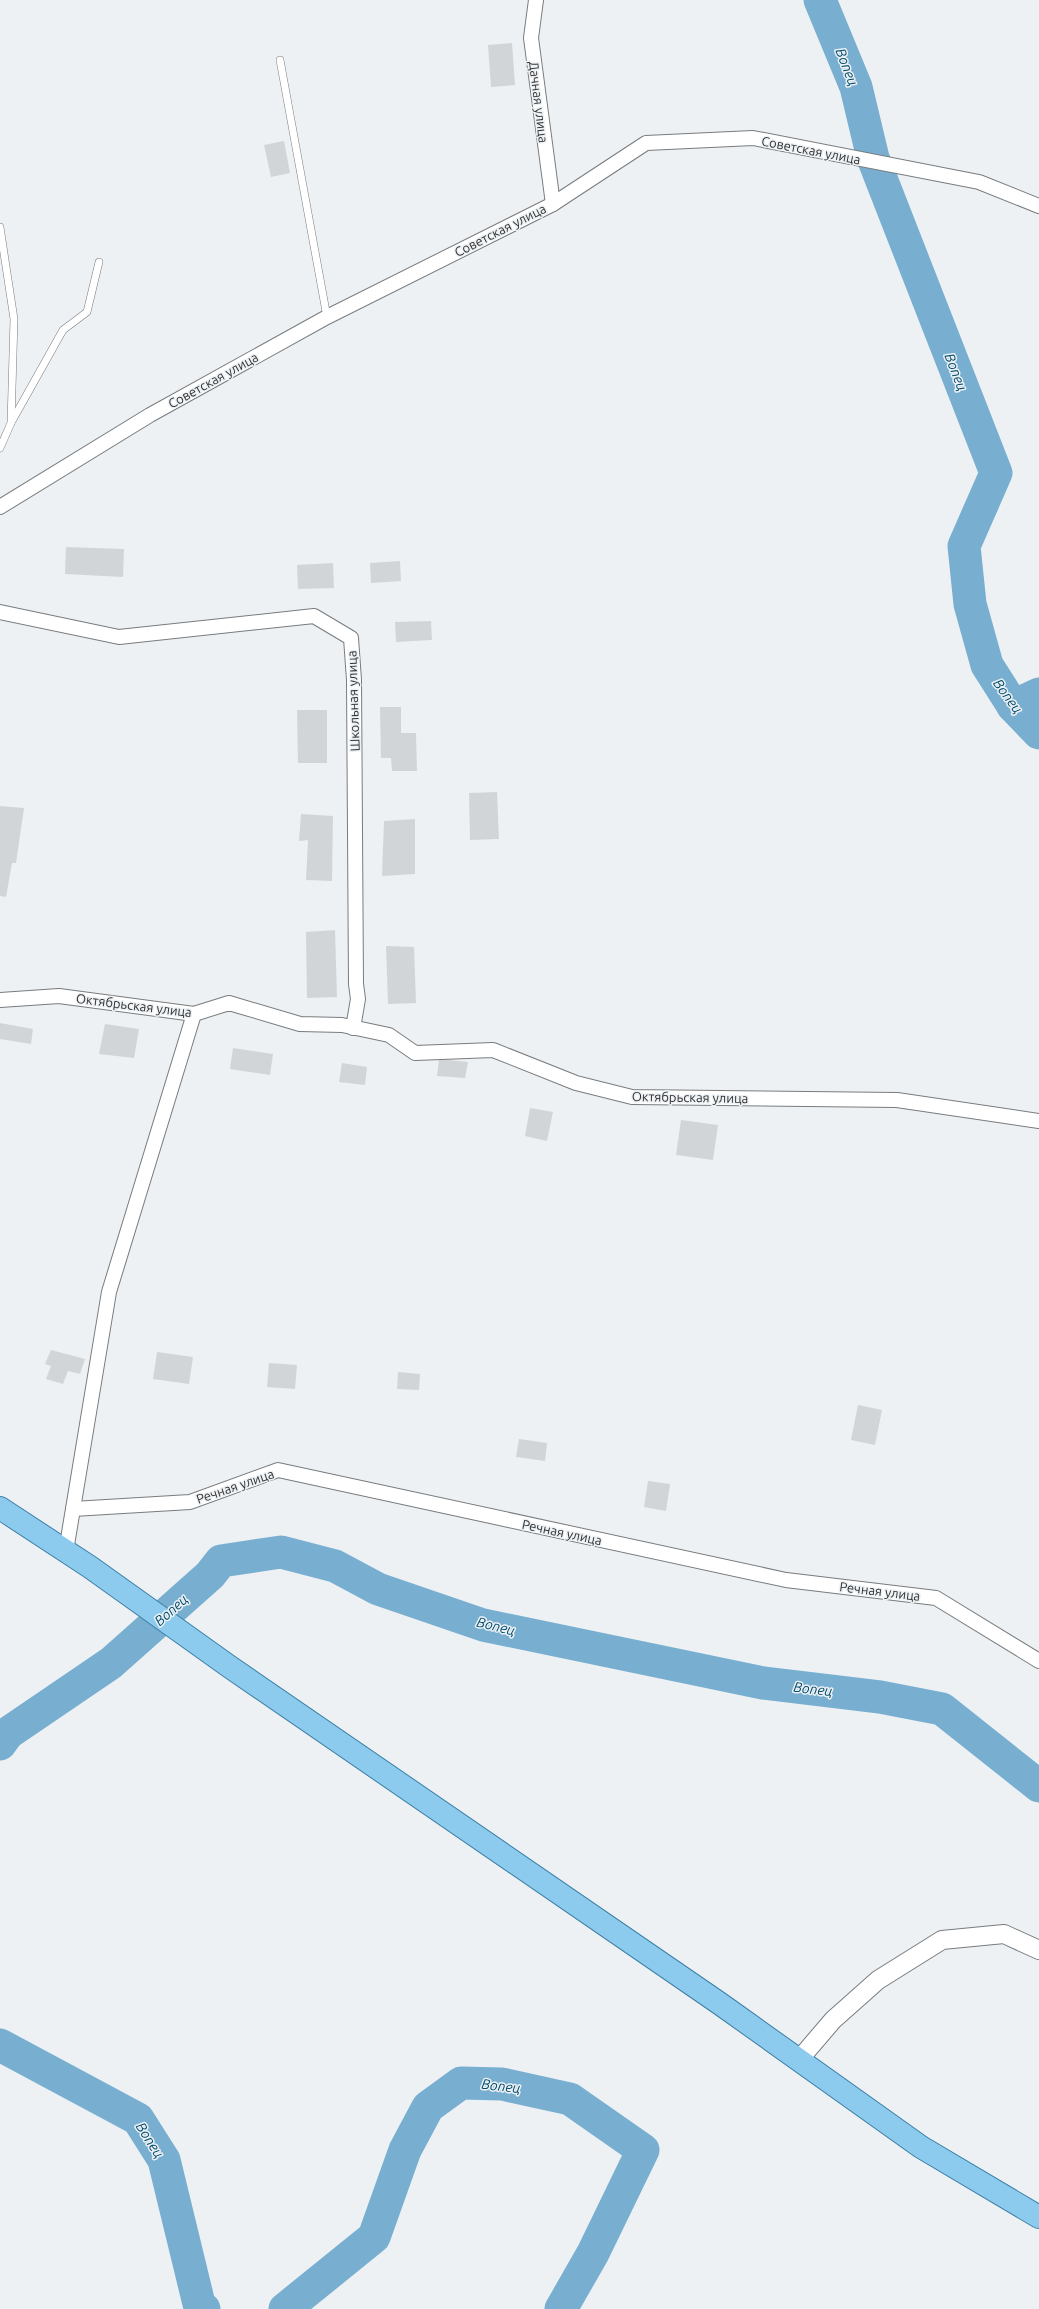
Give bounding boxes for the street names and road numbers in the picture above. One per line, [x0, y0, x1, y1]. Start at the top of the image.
street label: Дачная улица [527, 60, 551, 144]
street label: Советская улица [760, 134, 862, 166]
street label: Советская улица [452, 201, 548, 259]
street label: Советская улица [166, 349, 260, 411]
street label: Школьная улица [344, 650, 362, 752]
street label: Октябрьская улица [75, 991, 193, 1019]
street label: Октябрьская улица [632, 1089, 748, 1105]
street label: Речная улица [194, 1466, 276, 1506]
street label: Речная улица [521, 1517, 603, 1547]
street label: Речная улица [839, 1579, 921, 1603]

